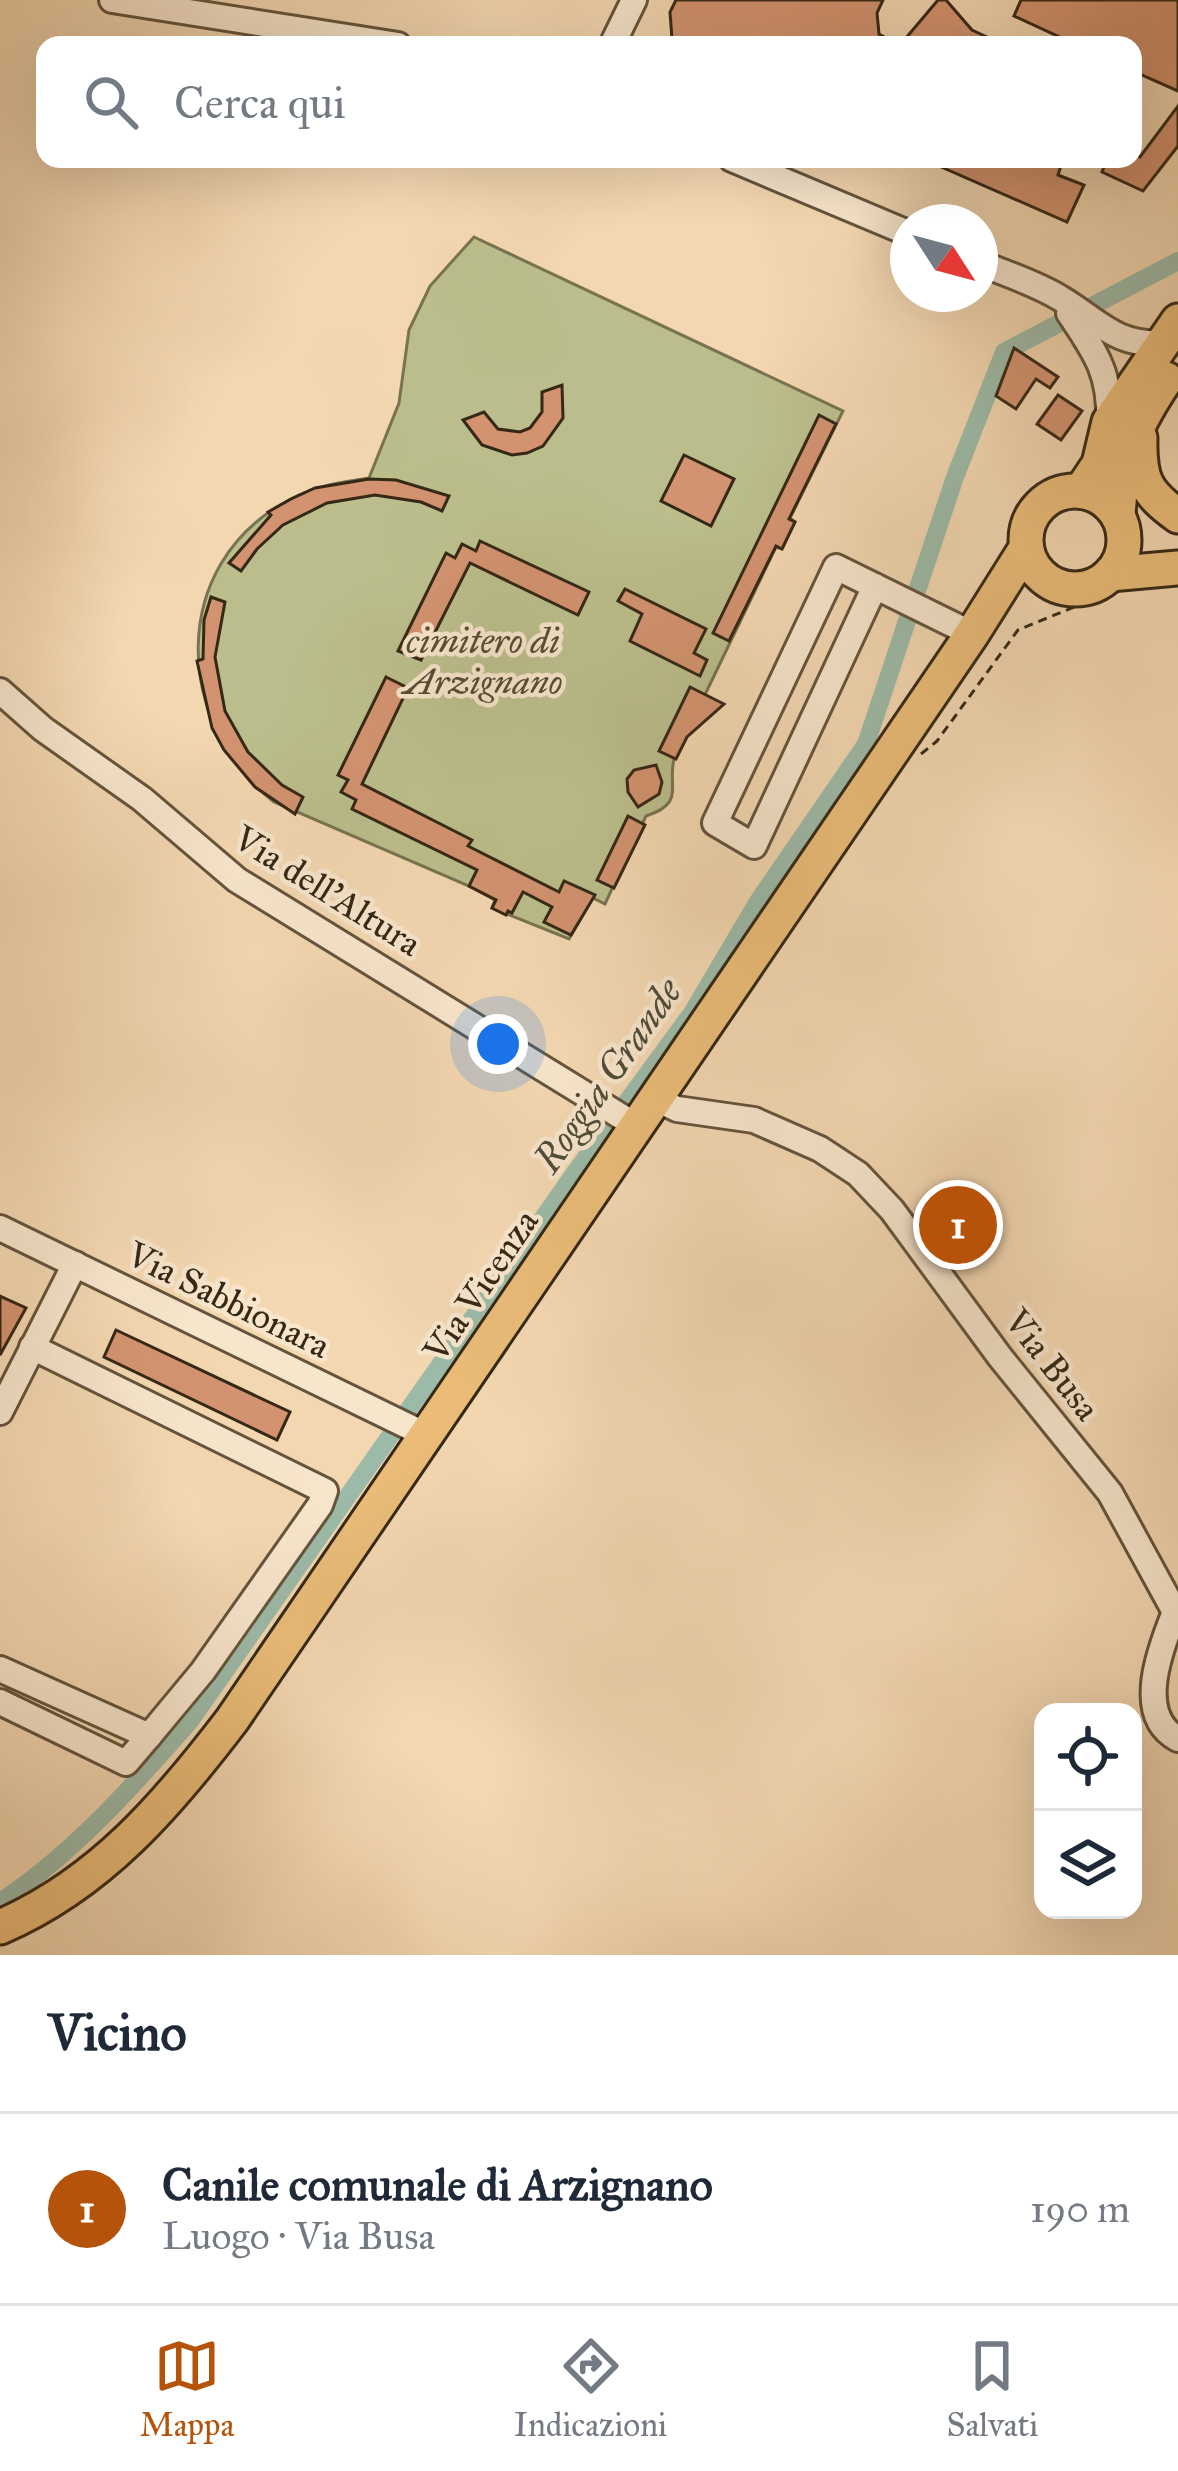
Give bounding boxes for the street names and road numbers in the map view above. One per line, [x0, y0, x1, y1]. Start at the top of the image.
street label: Via dell'Altura [225, 815, 430, 966]
street label: Via Vicenza [413, 1200, 548, 1371]
street label: Via Sabbionara [119, 1231, 338, 1368]
street label: Via Busa [994, 1299, 1110, 1430]

